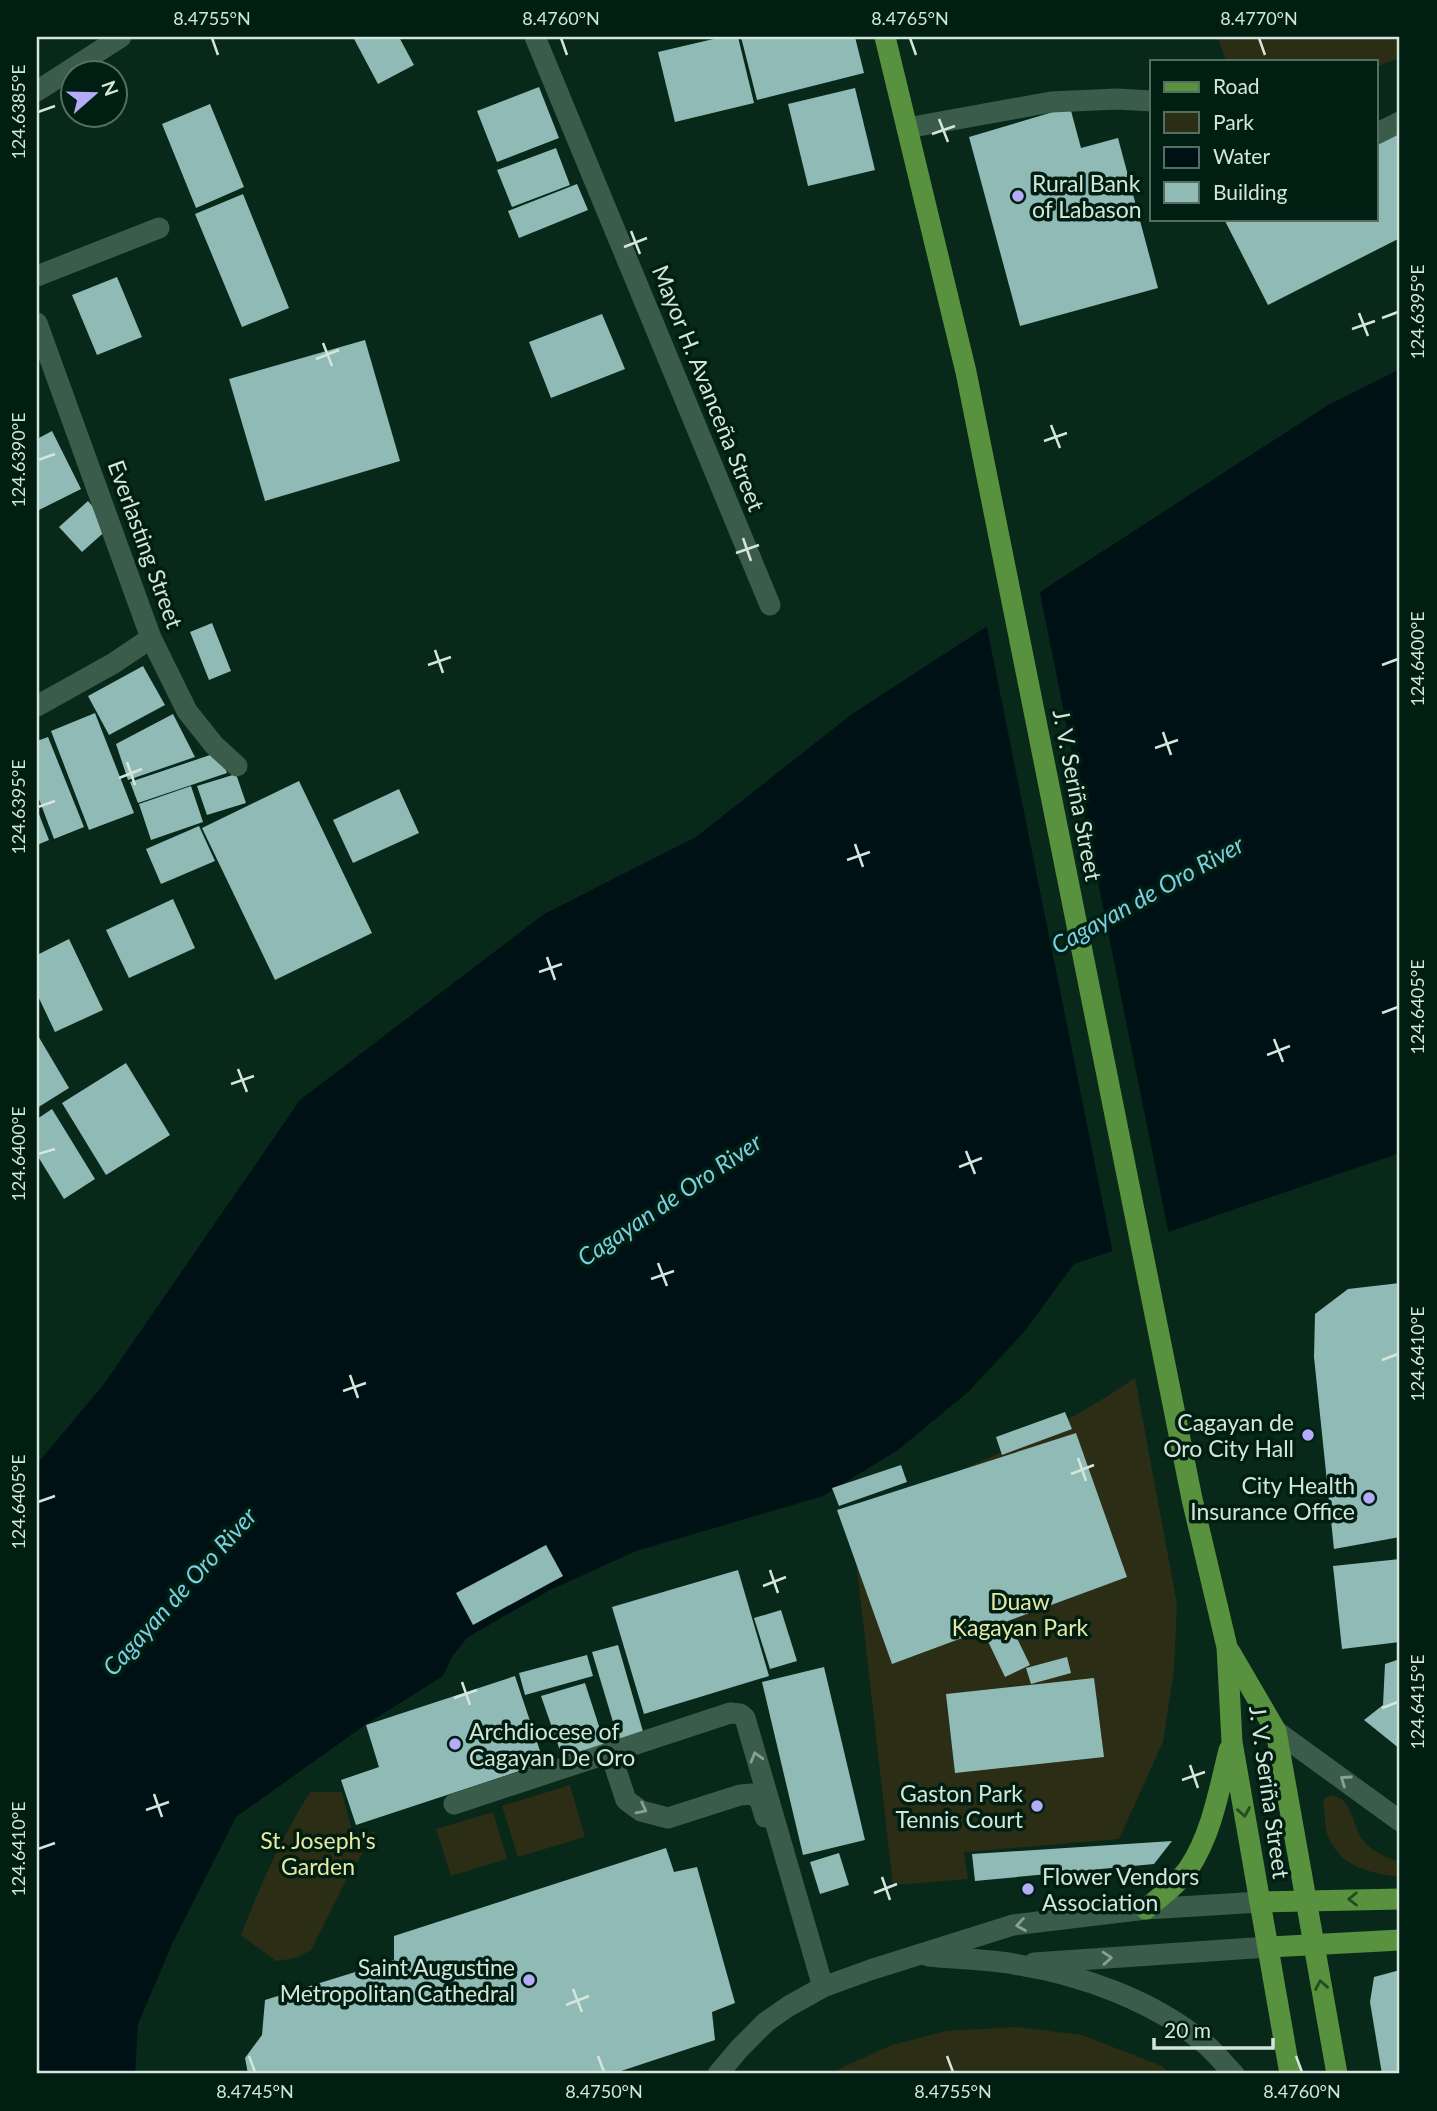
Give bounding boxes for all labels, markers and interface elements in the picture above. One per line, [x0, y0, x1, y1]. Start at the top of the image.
text: 8.4755°N [173, 7, 251, 29]
text: 8.4760°N [522, 7, 600, 29]
text: 8.4765°N [871, 7, 949, 29]
text: 8.4770°N [1220, 7, 1298, 29]
north arrow [60, 60, 130, 130]
legend [1150, 60, 1378, 220]
text: 124.6385°E [7, 64, 29, 160]
text: Road [1213, 73, 1260, 98]
text: N [97, 77, 124, 99]
text: Park [1213, 109, 1254, 134]
text: Water [1213, 143, 1270, 168]
place label: Rural Bank of Labason [1032, 169, 1142, 223]
text: Building [1213, 179, 1288, 204]
marker: Rural Bank of Labason [1010, 188, 1026, 204]
street label: Mayor H. Avanceña Street [647, 261, 771, 516]
text: 124.6395°E [1406, 264, 1428, 360]
text: 124.6390°E [7, 412, 29, 508]
street label: Everlasting Street [103, 456, 190, 633]
text: 124.6400°E [1406, 611, 1428, 707]
street label: J. V. Seriña Street [1048, 707, 1109, 884]
text: 124.6395°E [7, 759, 29, 855]
water label: Cagayan de Oro River [1046, 829, 1249, 959]
text: 124.6405°E [1406, 959, 1428, 1055]
text: 124.6400°E [7, 1106, 29, 1202]
water label: Cagayan de Oro River [571, 1126, 767, 1271]
text: 124.6410°E [1406, 1306, 1428, 1402]
place label: Cagayan de Oro City Hall [1163, 1408, 1294, 1462]
marker: Cagayan de Oro City Hall [1300, 1427, 1316, 1443]
text: 124.6405°E [7, 1454, 29, 1550]
place label: City Health Insurance Office [1190, 1471, 1355, 1525]
marker: City Health Insurance Office [1361, 1490, 1377, 1506]
water label: Cagayan de Oro River [96, 1501, 263, 1681]
park label: Duaw Kagayan Park [952, 1587, 1089, 1641]
text: 124.6415°E [1406, 1654, 1428, 1750]
street label: J. V. Seriña Street [1244, 1704, 1296, 1881]
place label: Archdiocese of Cagayan De Oro [469, 1717, 635, 1771]
marker: Archdiocese of Cagayan De Oro [447, 1736, 463, 1752]
one-way arrow [750, 1752, 765, 1764]
one-way arrow [1340, 1776, 1353, 1788]
place label: Gaston Park Tennis Court [895, 1779, 1024, 1833]
marker: Gaston Park Tennis Court [1029, 1798, 1045, 1814]
one-way arrow [634, 1800, 647, 1814]
text: 124.6410°E [7, 1801, 29, 1897]
one-way arrow [1236, 1806, 1251, 1818]
park label: St. Joseph's Garden [260, 1826, 376, 1880]
place label: Flower Vendors Association [1042, 1862, 1199, 1916]
marker: Flower Vendors Association [1020, 1881, 1036, 1897]
one-way arrow [1348, 1891, 1358, 1907]
one-way arrow [1016, 1917, 1027, 1932]
one-way arrow [1102, 1950, 1113, 1965]
place label: Saint Augustine Metropolitan Cathedral [280, 1953, 515, 2007]
marker: Saint Augustine Metropolitan Cathedral [521, 1972, 537, 1988]
one-way arrow [1314, 1979, 1329, 1991]
scale bar [1154, 2006, 1272, 2050]
text: 20 m [1164, 2017, 1211, 2042]
text: 8.4745°N [216, 2080, 294, 2102]
text: 8.4750°N [565, 2080, 643, 2102]
text: 8.4755°N [914, 2080, 992, 2102]
text: 8.4760°N [1263, 2080, 1341, 2102]

